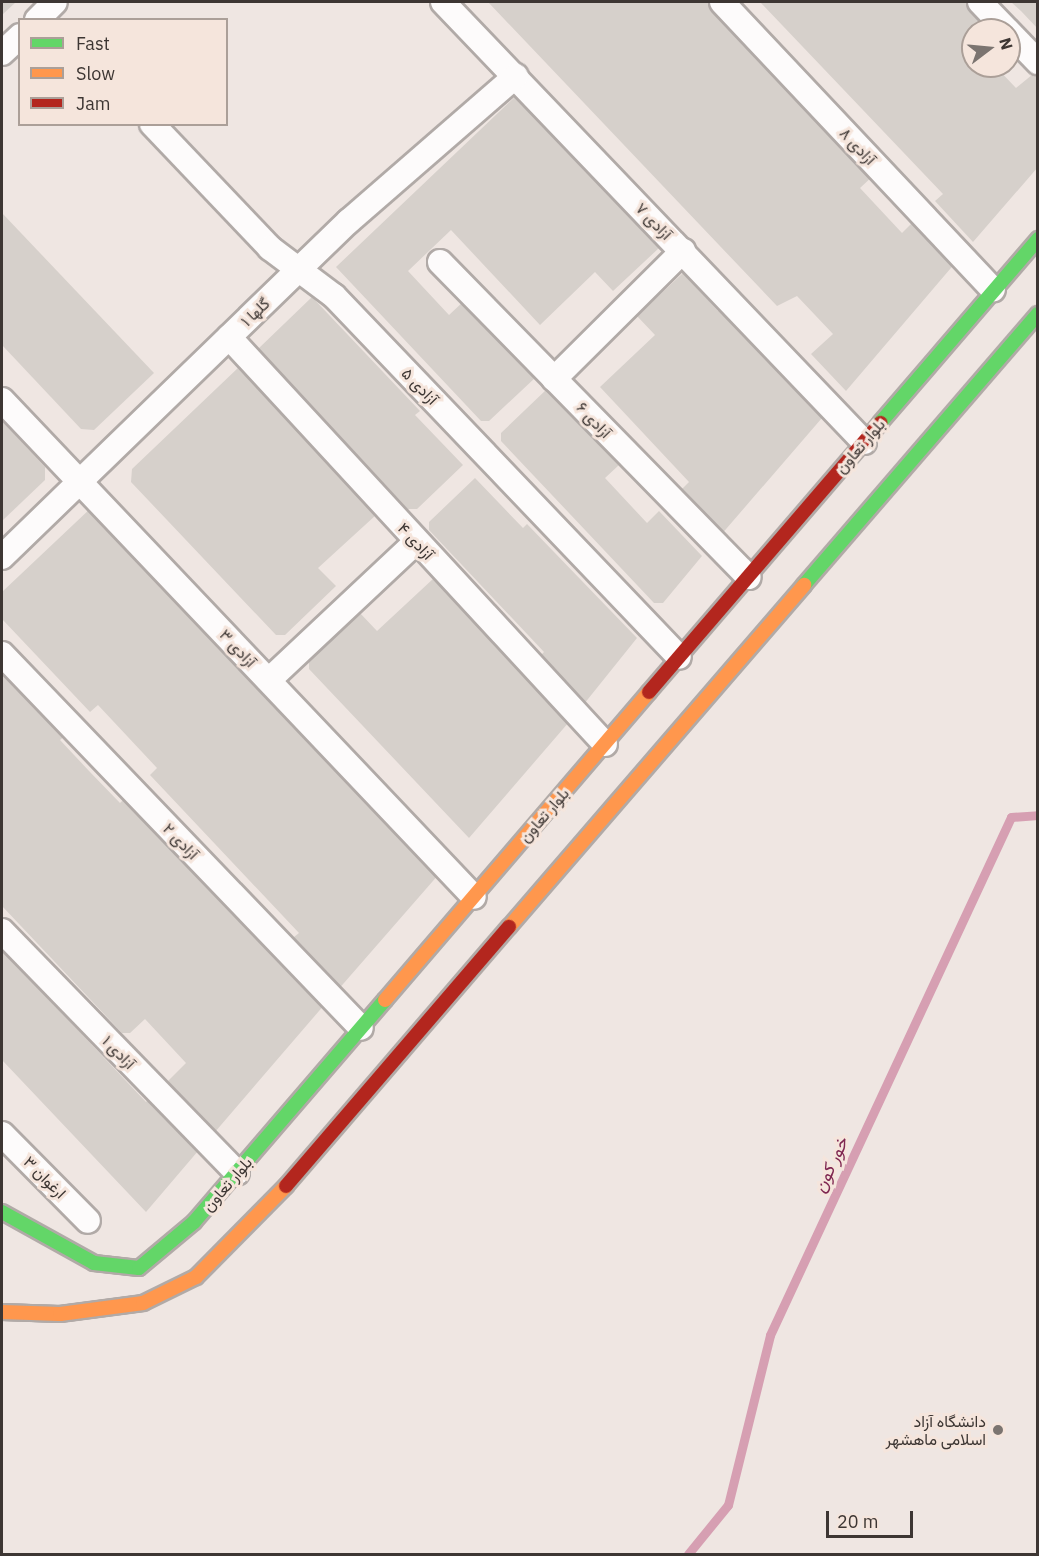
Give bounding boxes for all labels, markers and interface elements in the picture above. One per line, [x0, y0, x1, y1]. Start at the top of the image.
legend [18, 18, 228, 126]
north arrow [961, 18, 1021, 78]
text: Fast [76, 32, 110, 55]
text: N [995, 35, 1018, 52]
text: Slow [76, 62, 115, 85]
text: Jam [76, 92, 111, 115]
street label: آزادی ۸ [836, 123, 880, 169]
street label: آزادی ۷ [632, 199, 676, 243]
street label: گلها ۱ [237, 294, 273, 330]
street label: آزادی ۵ [398, 364, 442, 408]
street label: آزادی ۶ [572, 398, 616, 442]
street label: بلوار تعاون [831, 415, 889, 477]
street label: آزادی ۴ [394, 518, 438, 564]
street label: آزادی ۳ [216, 625, 260, 671]
street label: بلوار تعاون [515, 784, 573, 846]
street label: آزادی ۲ [159, 819, 203, 863]
street label: آزادی ۱ [98, 1031, 140, 1073]
water label: خور کون [809, 1134, 853, 1196]
street label: ارغوان ۳ [20, 1152, 70, 1202]
street label: بلوار تعاون [198, 1153, 256, 1215]
place label: دانشگاه آزاد اسلامی ماهشهر [886, 1411, 986, 1449]
marker: دانشگاه آزاد اسلامی ماهشهر [991, 1423, 1005, 1437]
scale bar [829, 1499, 916, 1537]
text: 20 m [837, 1510, 879, 1533]

